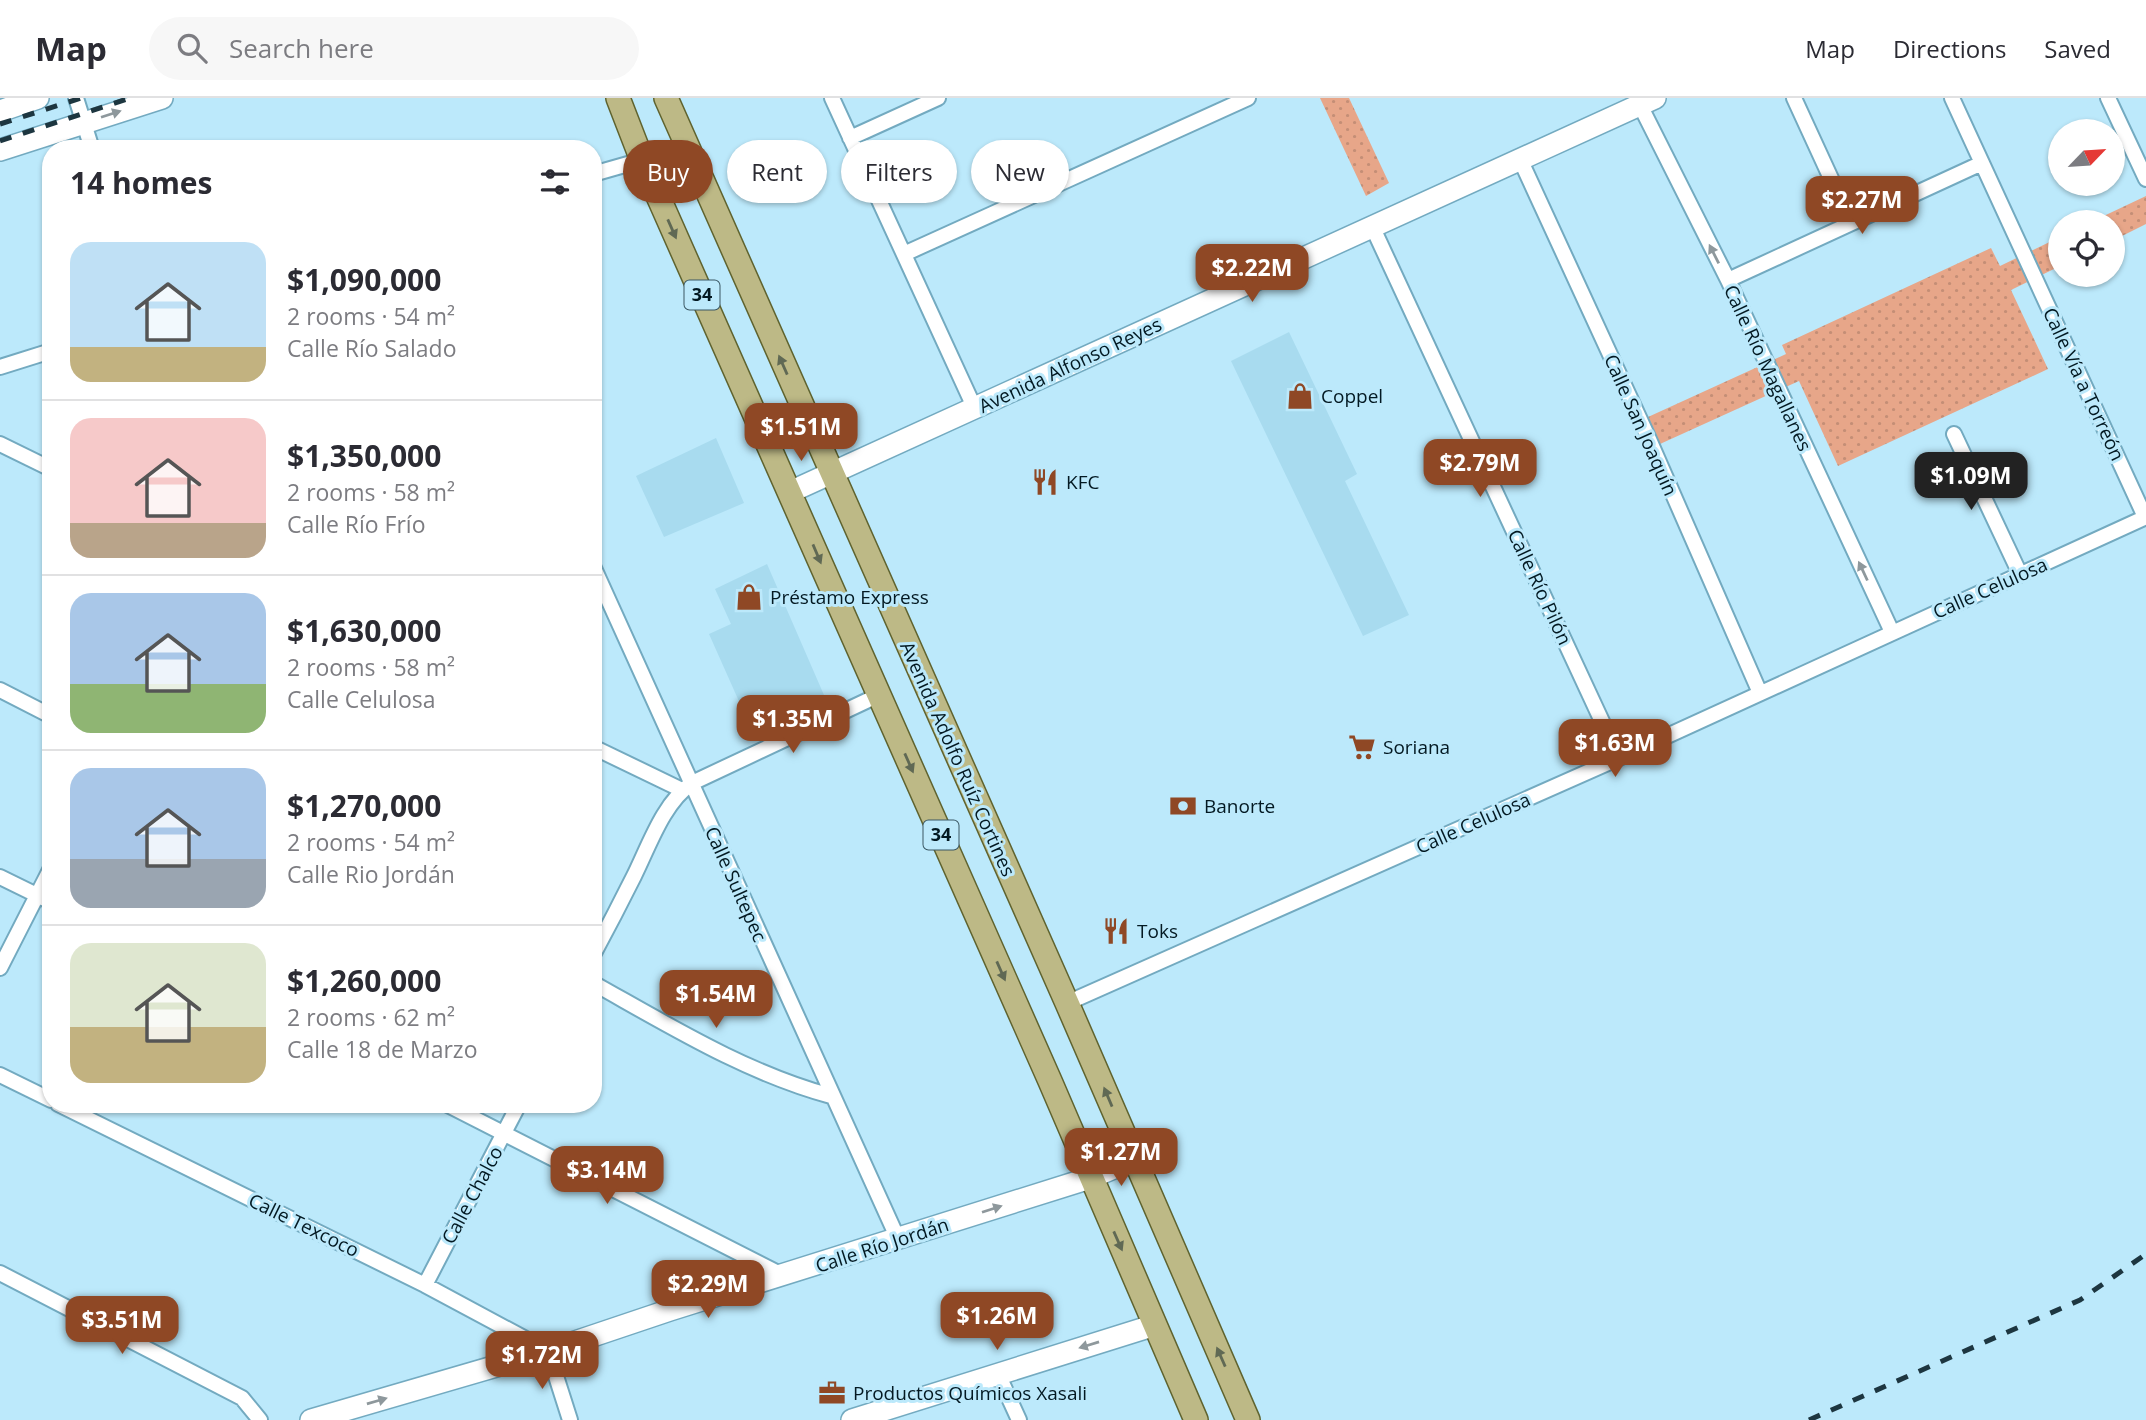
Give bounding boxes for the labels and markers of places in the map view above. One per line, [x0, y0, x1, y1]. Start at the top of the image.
pin: $2.27M [1805, 176, 1919, 236]
pin: $2.22M [1195, 244, 1309, 304]
shop icon: Coppel [1285, 381, 1315, 411]
place label: Coppel [1321, 383, 1383, 409]
pin: $1.51M [744, 404, 858, 463]
pin: $2.79M [1423, 440, 1537, 499]
pin: $1.09M [1914, 452, 2028, 512]
restaurant icon: KFC [1030, 467, 1060, 497]
place label: KFC [1066, 469, 1099, 495]
shop icon: Préstamo Express [734, 582, 764, 612]
place label: Préstamo Express [770, 584, 929, 610]
pin: $1.35M [736, 696, 850, 755]
pin: $1.63M [1558, 720, 1672, 779]
supermarket icon: Soriana [1347, 732, 1377, 762]
place label: Soriana [1383, 734, 1450, 760]
bank icon: Banorte [1168, 791, 1198, 821]
place label: Banorte [1204, 793, 1275, 819]
restaurant icon: Toks [1101, 916, 1131, 946]
place label: Toks [1137, 918, 1178, 944]
pin: $1.54M [659, 970, 773, 1030]
pin: $1.27M [1064, 1128, 1178, 1188]
pin: $3.14M [550, 1146, 664, 1206]
pin: $2.29M [651, 1260, 765, 1320]
pin: $1.26M [940, 1292, 1054, 1352]
pin: $3.51M [65, 1296, 179, 1356]
pin: $1.72M [485, 1332, 599, 1391]
office icon: Productos Químicos Xasali [817, 1378, 847, 1408]
place label: Productos Químicos Xasali [853, 1380, 1087, 1406]

